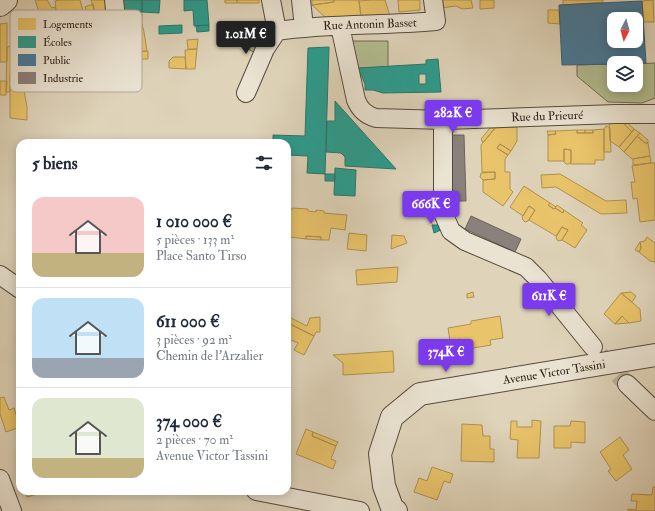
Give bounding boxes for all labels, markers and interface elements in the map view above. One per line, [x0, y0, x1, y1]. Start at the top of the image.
legend [10, 10, 142, 92]
north arrow [607, 12, 643, 48]
map controls [607, 12, 643, 92]
street label: Rue Antonin Basset [323, 15, 417, 34]
text: Logements [43, 18, 93, 31]
pin: 1.01M € [209, 21, 283, 55]
text: 1.01M € [225, 26, 267, 42]
text: Écoles [43, 35, 72, 49]
text: Public [43, 54, 71, 67]
button: layers [607, 56, 643, 92]
text: Industrie [43, 72, 84, 85]
pin: 282K € [420, 100, 486, 134]
text: 282K € [434, 105, 472, 121]
street label: Rue du Prieuré [511, 108, 584, 125]
icon: filters [253, 152, 275, 174]
text: 5 biens [32, 153, 77, 174]
pin: 666K € [398, 191, 464, 225]
text: 666K € [411, 196, 451, 212]
text: 1 010 000 € [156, 211, 232, 232]
icon: home [64, 213, 112, 261]
text: 5 pièces · 133 m² [156, 232, 234, 248]
text: Place Santo Tirso [156, 248, 247, 264]
pin: 611K € [516, 283, 582, 317]
text: 611K € [531, 288, 567, 304]
text: 611 000 € [156, 311, 220, 332]
icon: home [64, 314, 112, 362]
text: 3 pièces · 92 m² [156, 332, 232, 348]
pin: 374K € [413, 339, 479, 373]
text: 374K € [427, 344, 465, 360]
text: Chemin de l'Arzalier [156, 348, 263, 364]
street label: Avenue Victor Tassini [501, 357, 606, 388]
text: 374 000 € [156, 411, 222, 432]
icon: home [64, 414, 112, 462]
text: 2 pièces · 70 m² [156, 432, 233, 448]
text: Avenue Victor Tassini [156, 448, 268, 464]

